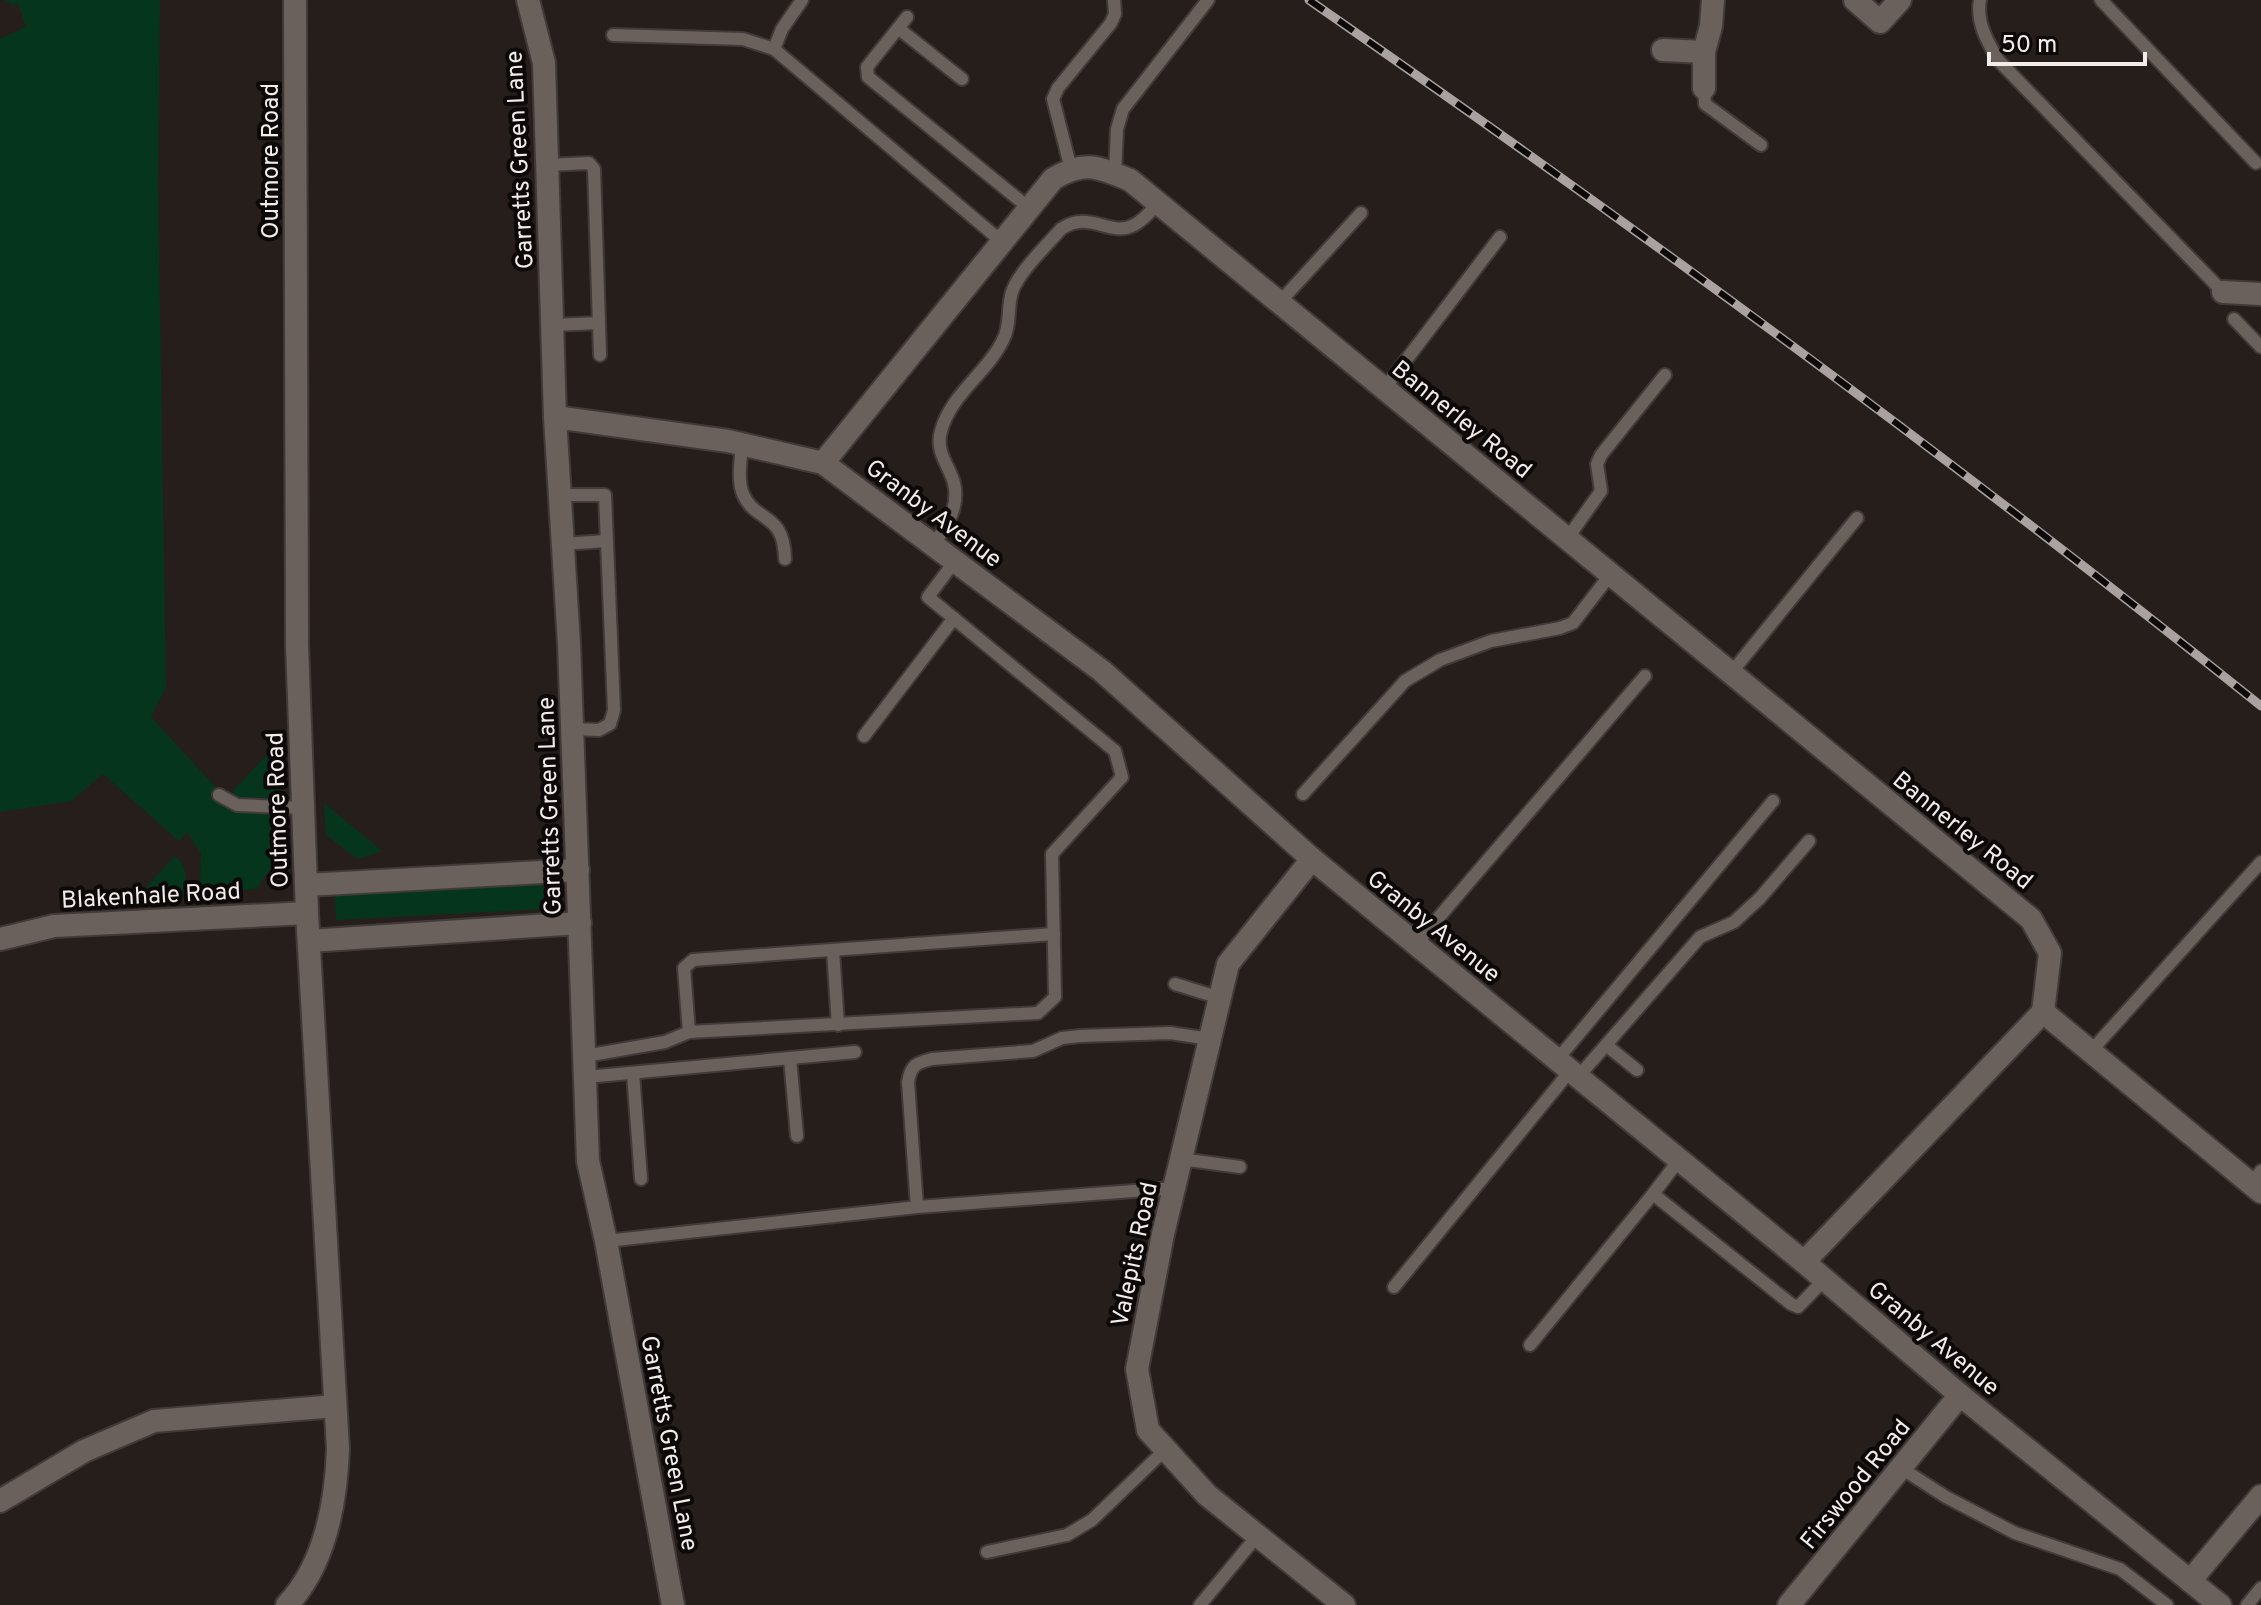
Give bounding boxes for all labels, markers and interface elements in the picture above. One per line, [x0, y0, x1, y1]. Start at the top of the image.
scale bar [1989, 16, 2145, 66]
text: 50 m [2001, 31, 2057, 61]
street label: Garretts Green Lane [500, 50, 542, 270]
street label: Outmore Road [257, 83, 287, 239]
street label: Bannerley Road [1385, 355, 1537, 486]
street label: Granby Avenue [859, 454, 1007, 576]
street label: Garretts Green Lane [532, 696, 570, 916]
street label: Outmore Road [261, 731, 297, 888]
street label: Bannerley Road [1886, 766, 2038, 897]
street label: Granby Avenue [1360, 865, 1505, 990]
street label: Blakenhale Road [60, 877, 242, 917]
street label: Valepits Road [1106, 1179, 1166, 1329]
street label: Granby Avenue [1861, 1276, 2005, 1403]
street label: Garretts Green Lane [632, 1333, 704, 1554]
street label: Firswood Road [1795, 1414, 1918, 1556]

